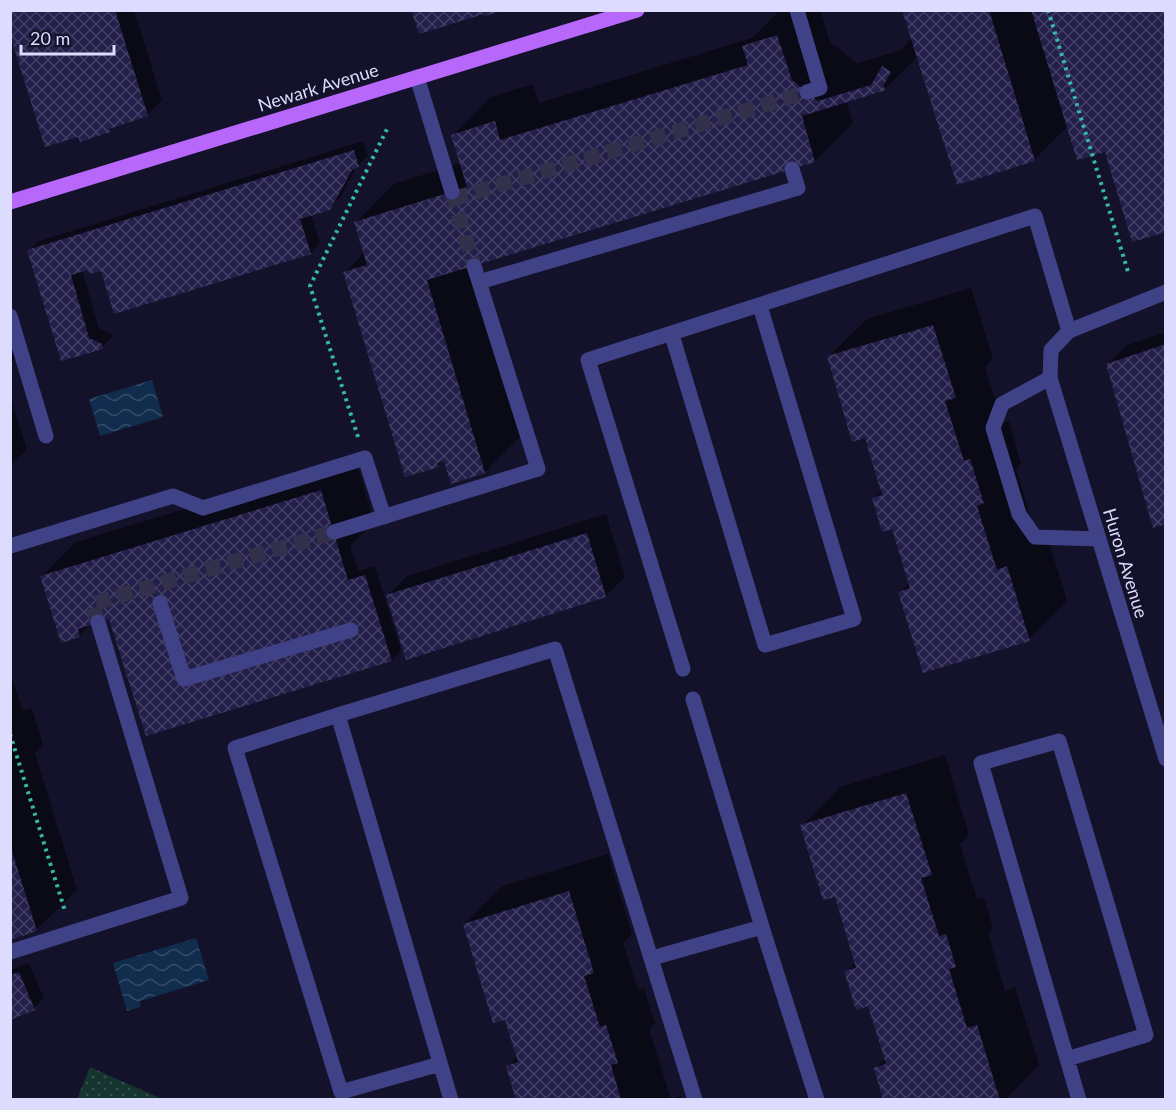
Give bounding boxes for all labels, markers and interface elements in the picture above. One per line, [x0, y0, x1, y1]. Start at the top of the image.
scale bar [21, 18, 114, 56]
text: 20 m [30, 27, 70, 49]
street label: Newark Avenue [255, 58, 381, 116]
street label: Huron Avenue [1099, 505, 1153, 621]

